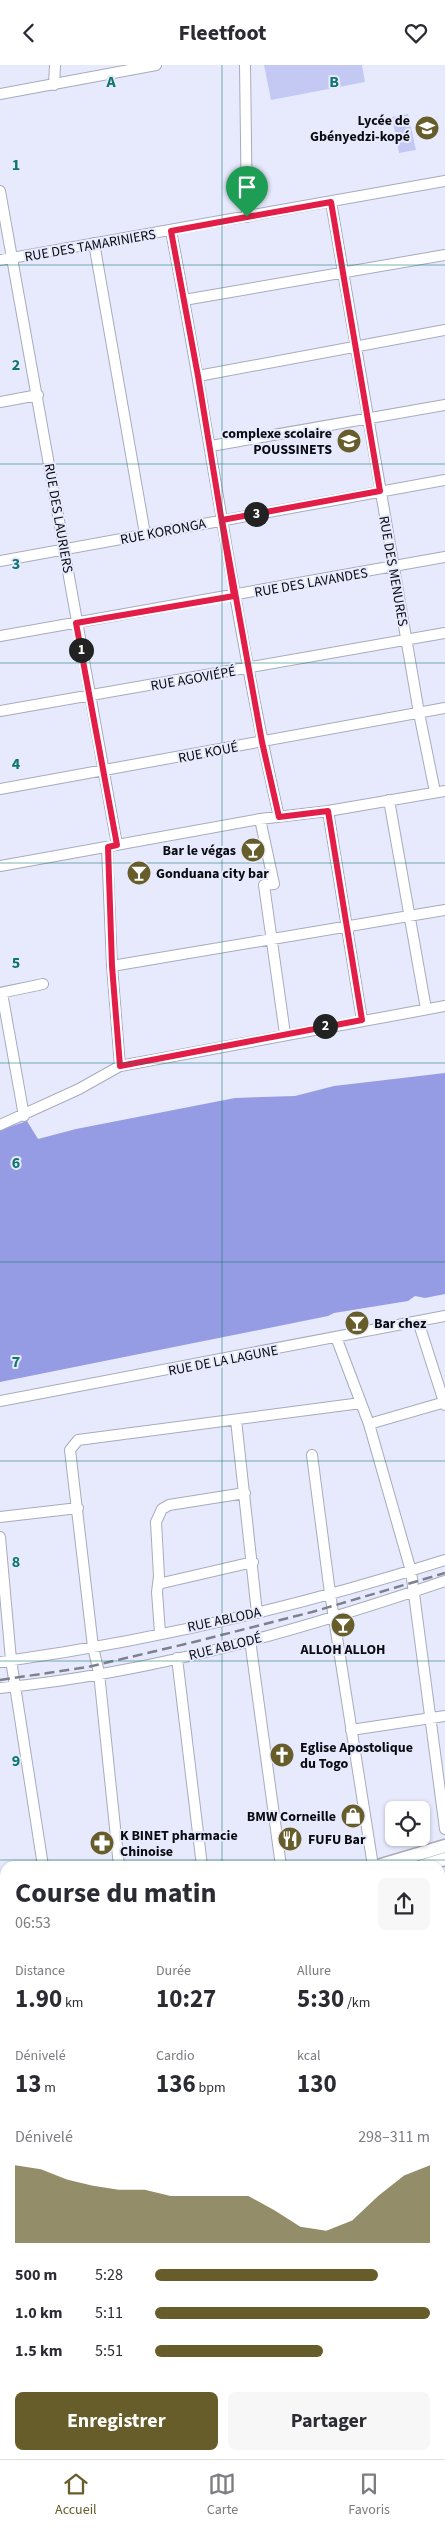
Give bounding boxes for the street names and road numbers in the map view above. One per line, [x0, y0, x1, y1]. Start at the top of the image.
street label: RUE DES TAMARINIERS [23, 225, 157, 267]
street label: RUE DES LAURIERS [39, 462, 77, 575]
street label: RUE KORONGA [119, 514, 208, 550]
street label: RUE DES MENURES [373, 514, 413, 628]
street label: RUE DES LAVANDES [253, 563, 369, 603]
street label: RUE AGOVIÉPÉ [149, 662, 237, 696]
street label: RUE KOUÉ [176, 737, 240, 769]
street label: RUE DE LA LAGUNE [166, 1341, 280, 1381]
street label: RUE ABLODA [186, 1602, 263, 1638]
street label: RUE ABLODÉ [187, 1628, 264, 1666]

